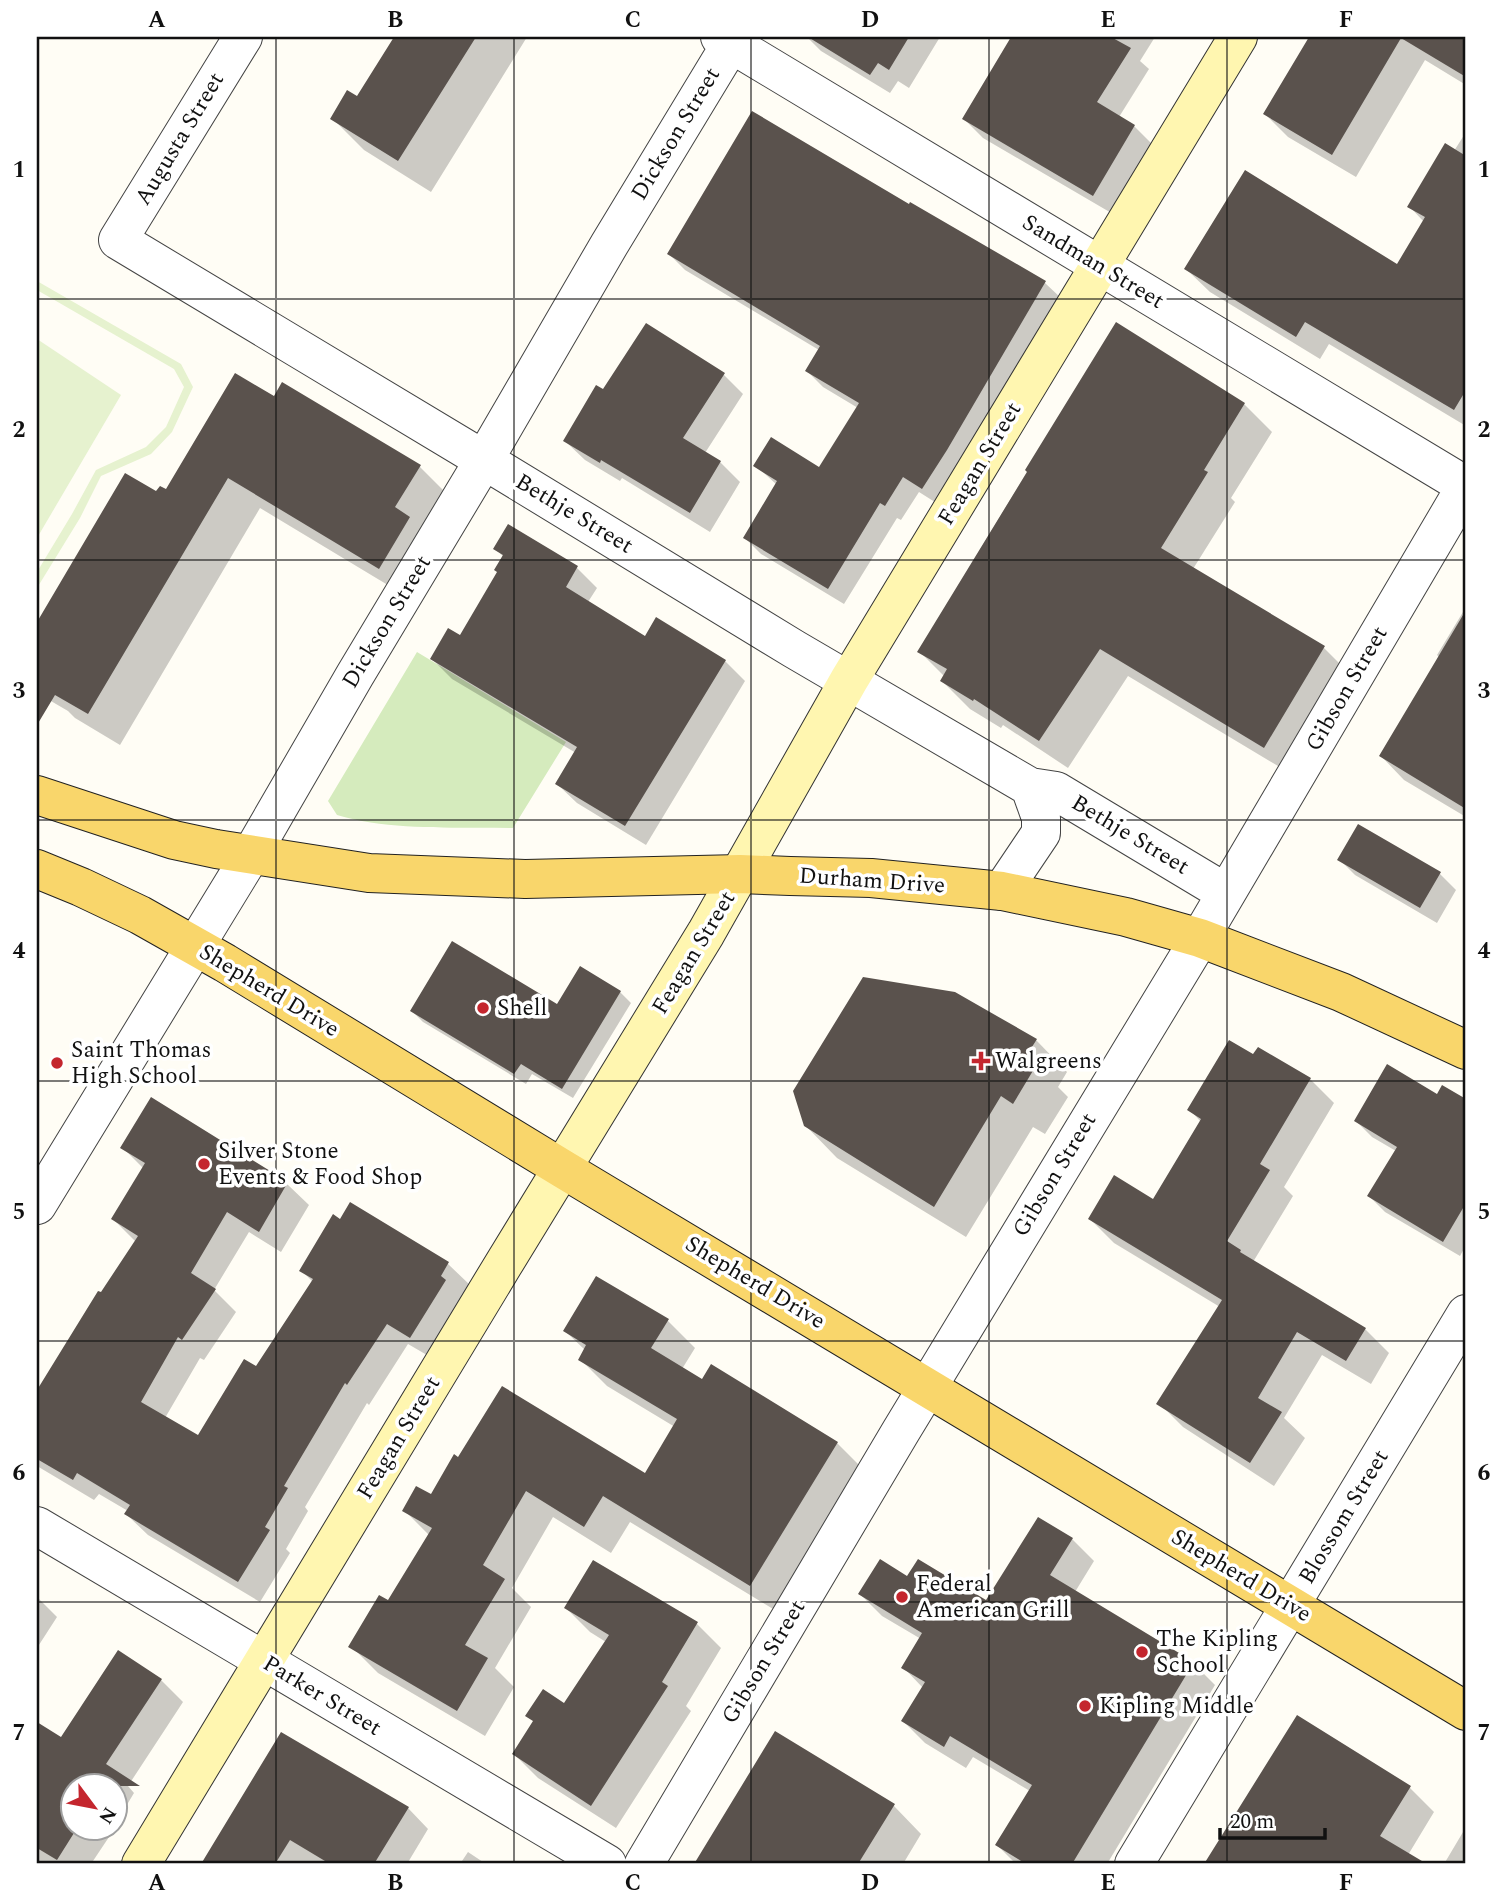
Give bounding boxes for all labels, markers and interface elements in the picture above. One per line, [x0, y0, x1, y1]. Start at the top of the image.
text: A [148, 3, 166, 38]
text: B [387, 3, 403, 38]
text: C [625, 3, 641, 38]
text: D [861, 3, 879, 38]
text: E [1100, 3, 1116, 38]
text: F [1339, 3, 1353, 38]
street label: Dickson Street [622, 61, 730, 207]
street label: Augusta Street [126, 66, 234, 212]
text: 1 [13, 153, 25, 188]
text: 1 [1478, 153, 1490, 188]
street label: Sandman Street [1015, 206, 1171, 318]
street label: Feagan Street [929, 395, 1031, 533]
text: 2 [13, 413, 26, 448]
text: 2 [1478, 413, 1491, 448]
street label: Bethje Street [508, 465, 640, 563]
street label: Dickson Street [333, 549, 441, 695]
street label: Gibson Street [1297, 620, 1397, 758]
text: 3 [13, 674, 26, 709]
text: 3 [1478, 674, 1491, 709]
street label: Bethje Street [1064, 786, 1196, 884]
street label: Durham Drive [798, 858, 946, 904]
street label: Feagan Street [643, 884, 745, 1022]
text: 4 [13, 934, 26, 969]
text: 4 [1478, 934, 1491, 969]
street label: Shepherd Drive [192, 935, 346, 1047]
place label: Shell [497, 991, 547, 1026]
marker: Shell [475, 1000, 491, 1016]
place label: Saint Thomas High School [71, 1033, 212, 1094]
place label: Walgreens [995, 1044, 1102, 1079]
marker: Walgreens [973, 1053, 989, 1069]
marker: Saint Thomas High School [49, 1055, 65, 1071]
street label: Gibson Street [1004, 1106, 1106, 1244]
place label: Silver Stone Events & Food Shop [218, 1134, 422, 1195]
marker: Silver Stone Events & Food Shop [196, 1156, 212, 1172]
text: 5 [13, 1195, 25, 1230]
text: 5 [1478, 1195, 1490, 1230]
street label: Shepherd Drive [678, 1227, 832, 1339]
street label: Feagan Street [348, 1369, 450, 1507]
street label: Blossom Street [1290, 1443, 1398, 1591]
text: 6 [13, 1456, 26, 1491]
text: 6 [1478, 1456, 1491, 1491]
street label: Shepherd Drive [1164, 1520, 1318, 1632]
place label: Federal American Grill [916, 1567, 1069, 1628]
marker: Federal American Grill [894, 1589, 910, 1605]
street label: Gibson Street [713, 1593, 815, 1731]
place label: The Kipling School [1156, 1622, 1278, 1683]
marker: The Kipling School [1134, 1644, 1150, 1660]
street label: Parker Street [256, 1647, 388, 1745]
place label: Kipling Middle [1099, 1689, 1254, 1724]
marker: Kipling Middle [1077, 1698, 1093, 1714]
text: 7 [13, 1716, 25, 1751]
text: 7 [1478, 1716, 1490, 1751]
north arrow [60, 1772, 130, 1842]
scale bar [1220, 1796, 1324, 1840]
text: N [91, 1801, 124, 1829]
text: 20 m [1230, 1806, 1274, 1838]
text: A [148, 1866, 166, 1901]
text: B [387, 1866, 403, 1901]
text: C [625, 1866, 641, 1901]
text: D [861, 1866, 879, 1901]
text: E [1100, 1866, 1116, 1901]
text: F [1339, 1866, 1353, 1901]

